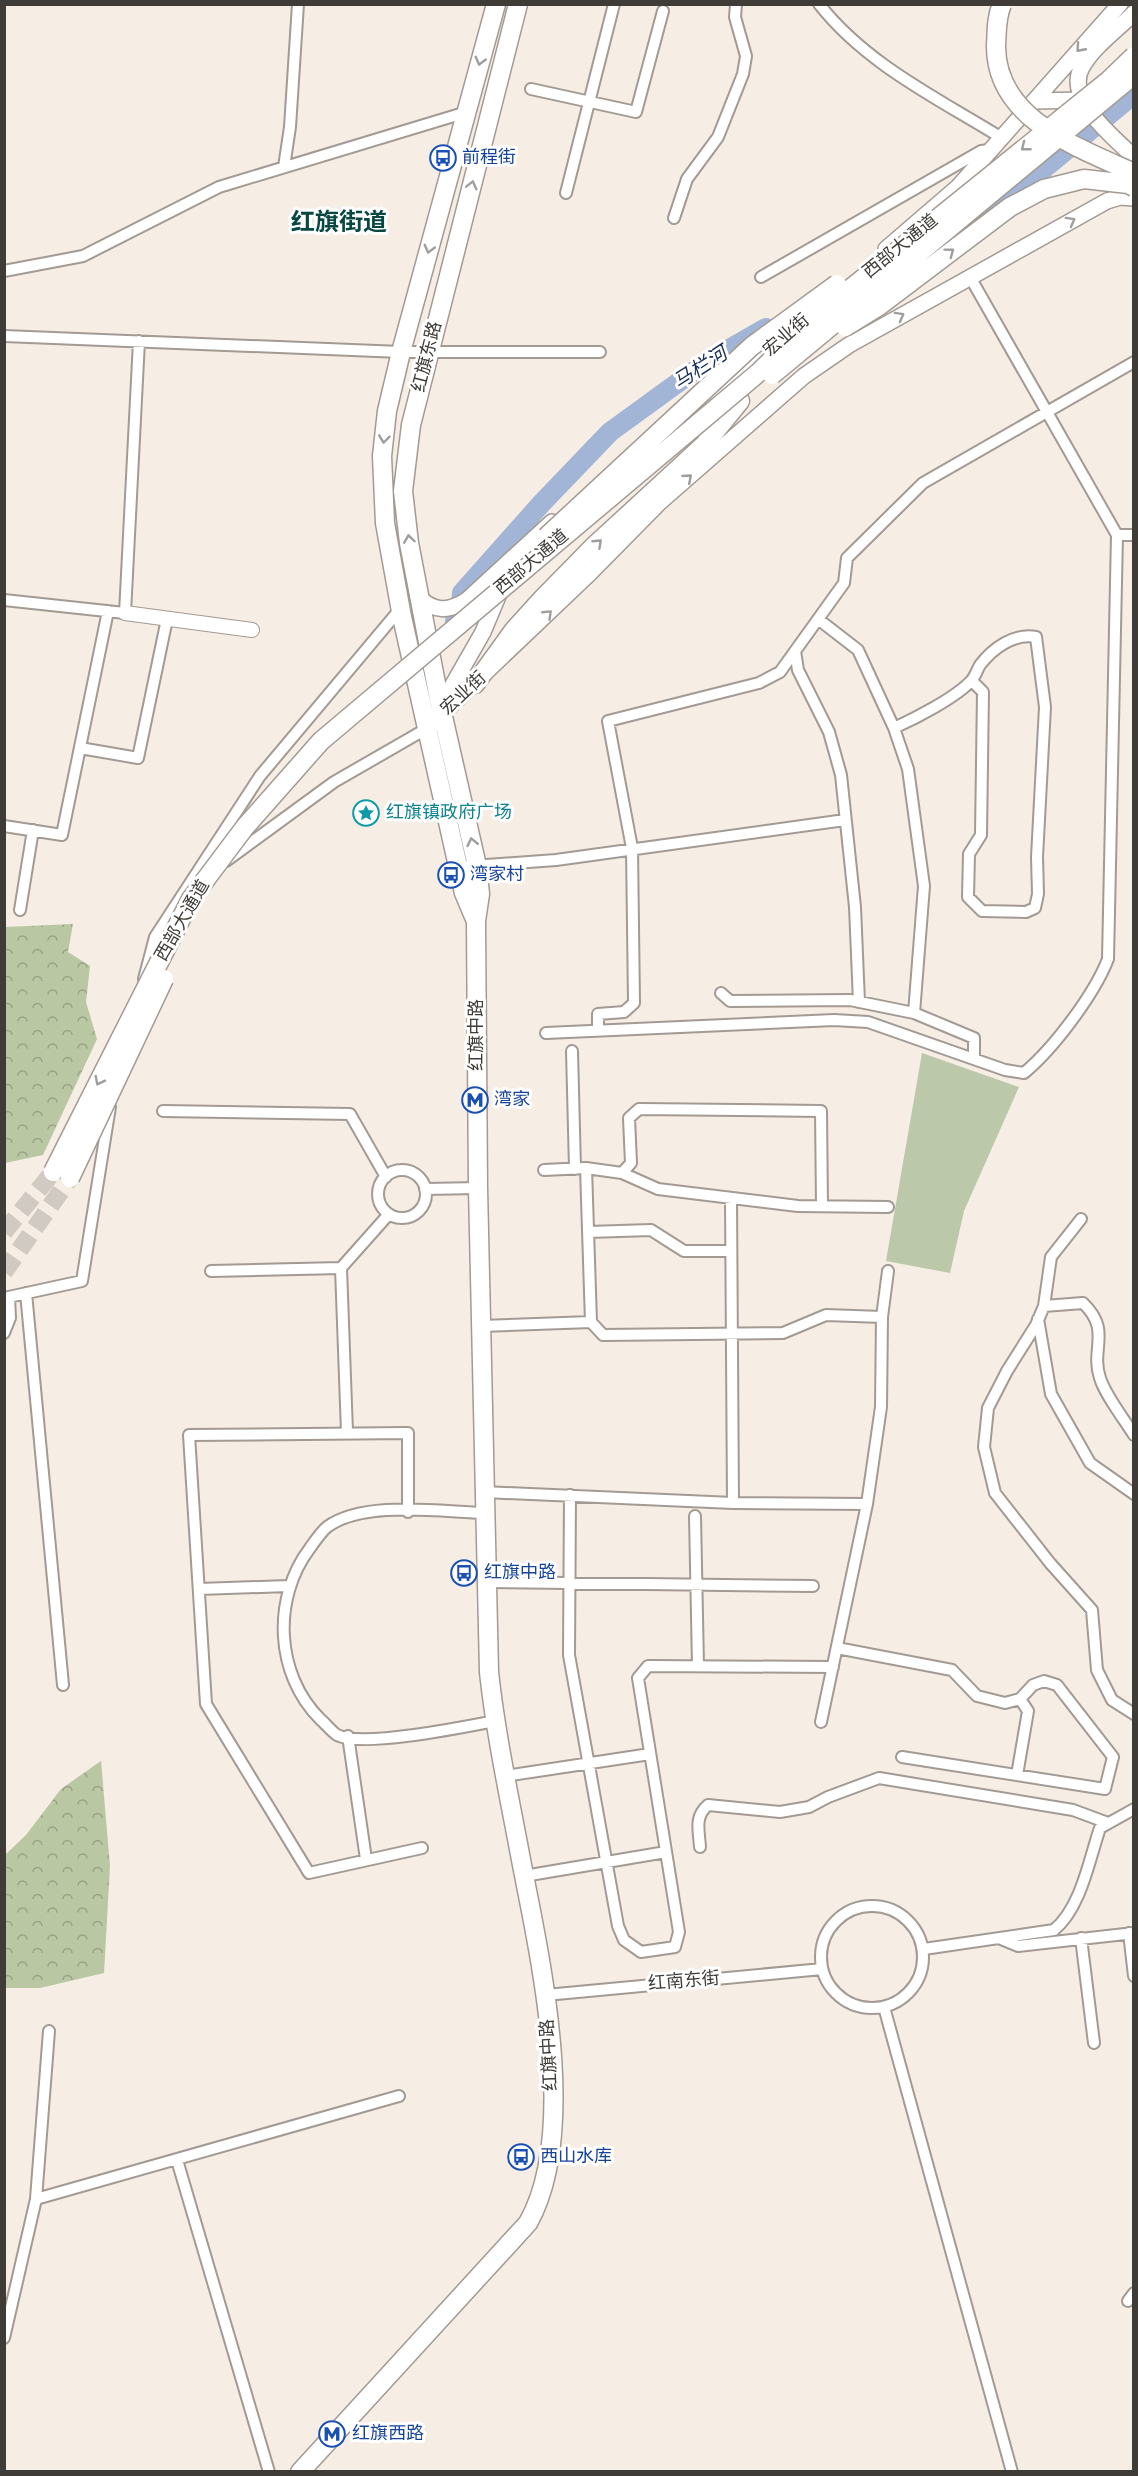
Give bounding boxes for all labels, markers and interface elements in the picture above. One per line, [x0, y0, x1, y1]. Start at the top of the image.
one-way arrow [1076, 41, 1087, 51]
one-way arrow [475, 56, 488, 66]
one-way arrow [1020, 140, 1031, 151]
bus stop icon: 前程街 [428, 143, 458, 173]
place label: 前程街 [462, 147, 516, 170]
one-way arrow [465, 180, 477, 191]
district label: 红旗街道 [291, 209, 387, 239]
street label: 西部大通道 [859, 210, 943, 284]
one-way arrow [1065, 217, 1075, 228]
one-way arrow [424, 243, 436, 254]
one-way arrow [943, 249, 954, 260]
street label: 宏业街 [759, 310, 815, 362]
one-way arrow [894, 312, 905, 323]
street label: 红旗东路 [408, 319, 448, 395]
water label: 马栏河 [669, 340, 737, 396]
one-way arrow [378, 434, 391, 443]
one-way arrow [681, 474, 691, 485]
street label: 西部大通道 [490, 525, 574, 601]
one-way arrow [403, 535, 416, 544]
one-way arrow [591, 539, 601, 550]
one-way arrow [541, 610, 551, 621]
street label: 宏业街 [436, 667, 492, 721]
place icon: 红旗镇政府广场 [351, 798, 381, 828]
place label: 红旗镇政府广场 [386, 802, 512, 825]
one-way arrow [466, 838, 479, 848]
bus stop icon: 湾家村 [436, 860, 466, 890]
place label: 湾家村 [470, 864, 524, 887]
street label: 西部大通道 [151, 876, 215, 966]
street label: 红旗中路 [466, 999, 489, 1071]
one-way arrow [95, 1075, 106, 1085]
metro station icon: 湾家 [460, 1085, 490, 1115]
place label: 湾家 [494, 1089, 530, 1112]
bus stop icon: 红旗中路 [449, 1558, 479, 1588]
place label: 红旗中路 [484, 1562, 556, 1585]
street label: 红南东街 [647, 1967, 721, 1997]
street label: 红旗中路 [537, 2018, 563, 2092]
bus stop icon: 西山水库 [506, 2142, 536, 2172]
place label: 西山水库 [540, 2146, 612, 2169]
metro station icon: 红旗西路 [317, 2419, 347, 2449]
place label: 红旗西路 [352, 2423, 424, 2446]

